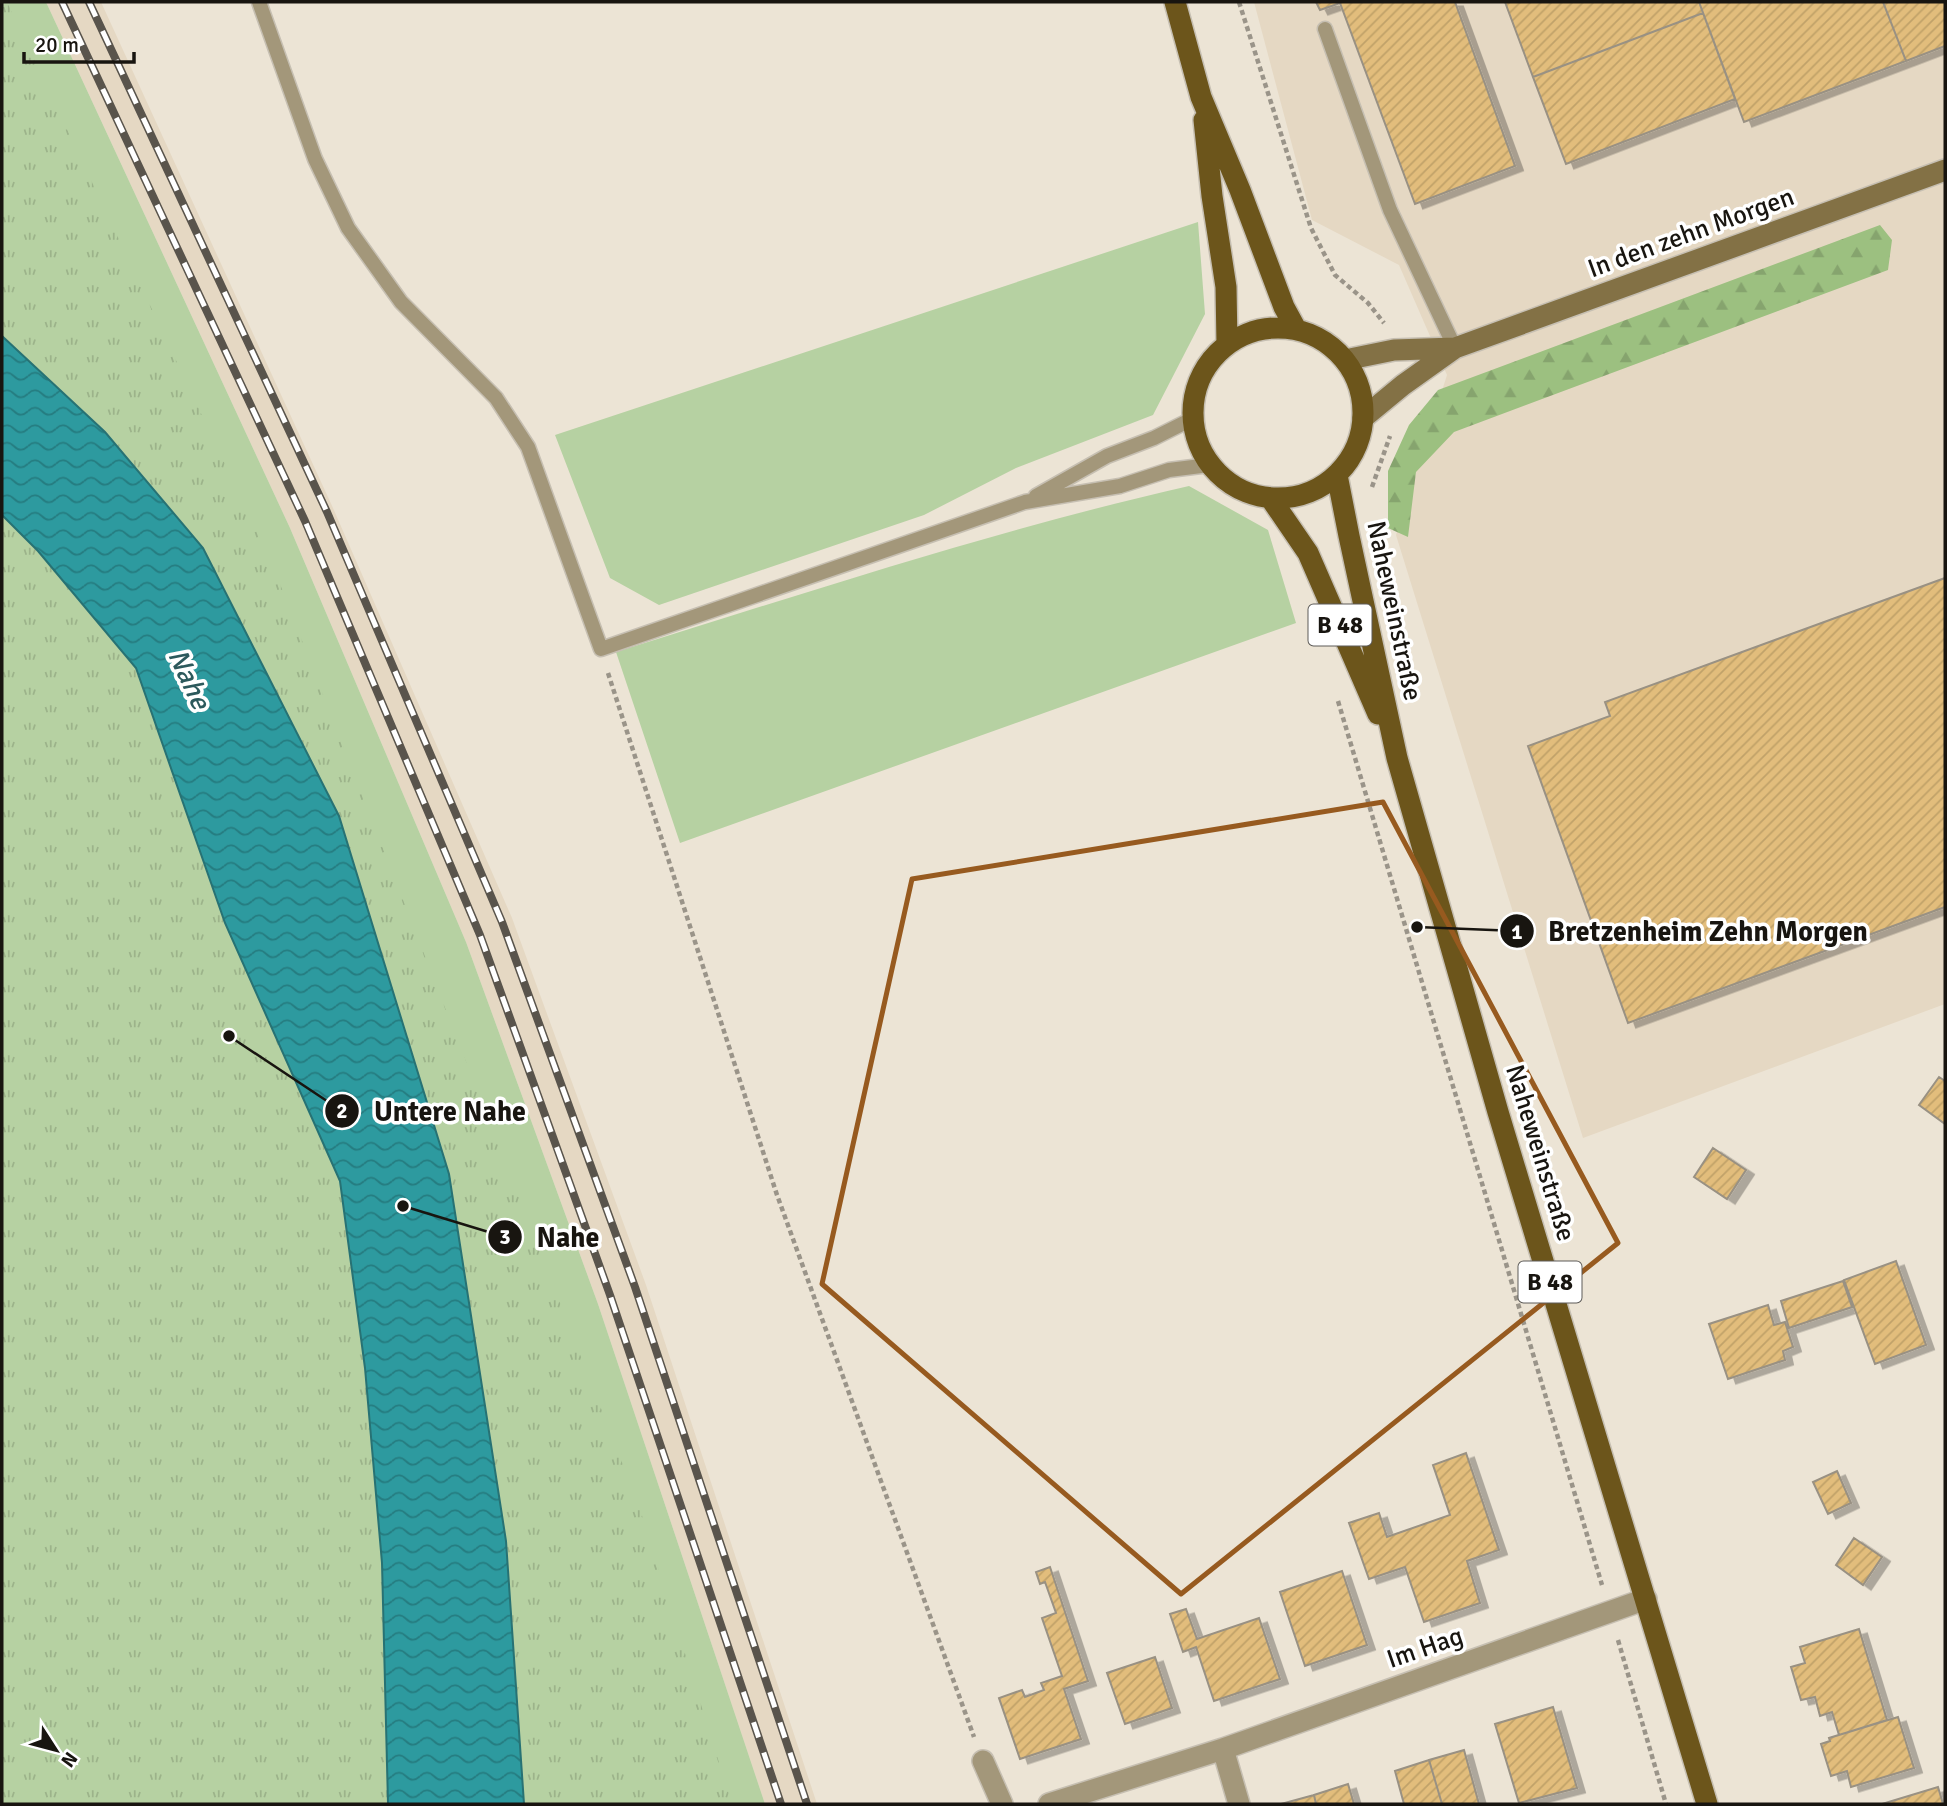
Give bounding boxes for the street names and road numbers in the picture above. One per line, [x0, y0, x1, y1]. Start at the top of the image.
street label: In den zehn Morgen [1583, 181, 1799, 285]
street label: Naheweinstraße [1359, 518, 1429, 704]
road number: B 48 [1308, 604, 1372, 646]
street label: Naheweinstraße [1498, 1061, 1582, 1245]
road number: B 48 [1518, 1262, 1582, 1302]
street label: Im Hag [1383, 1620, 1467, 1676]

